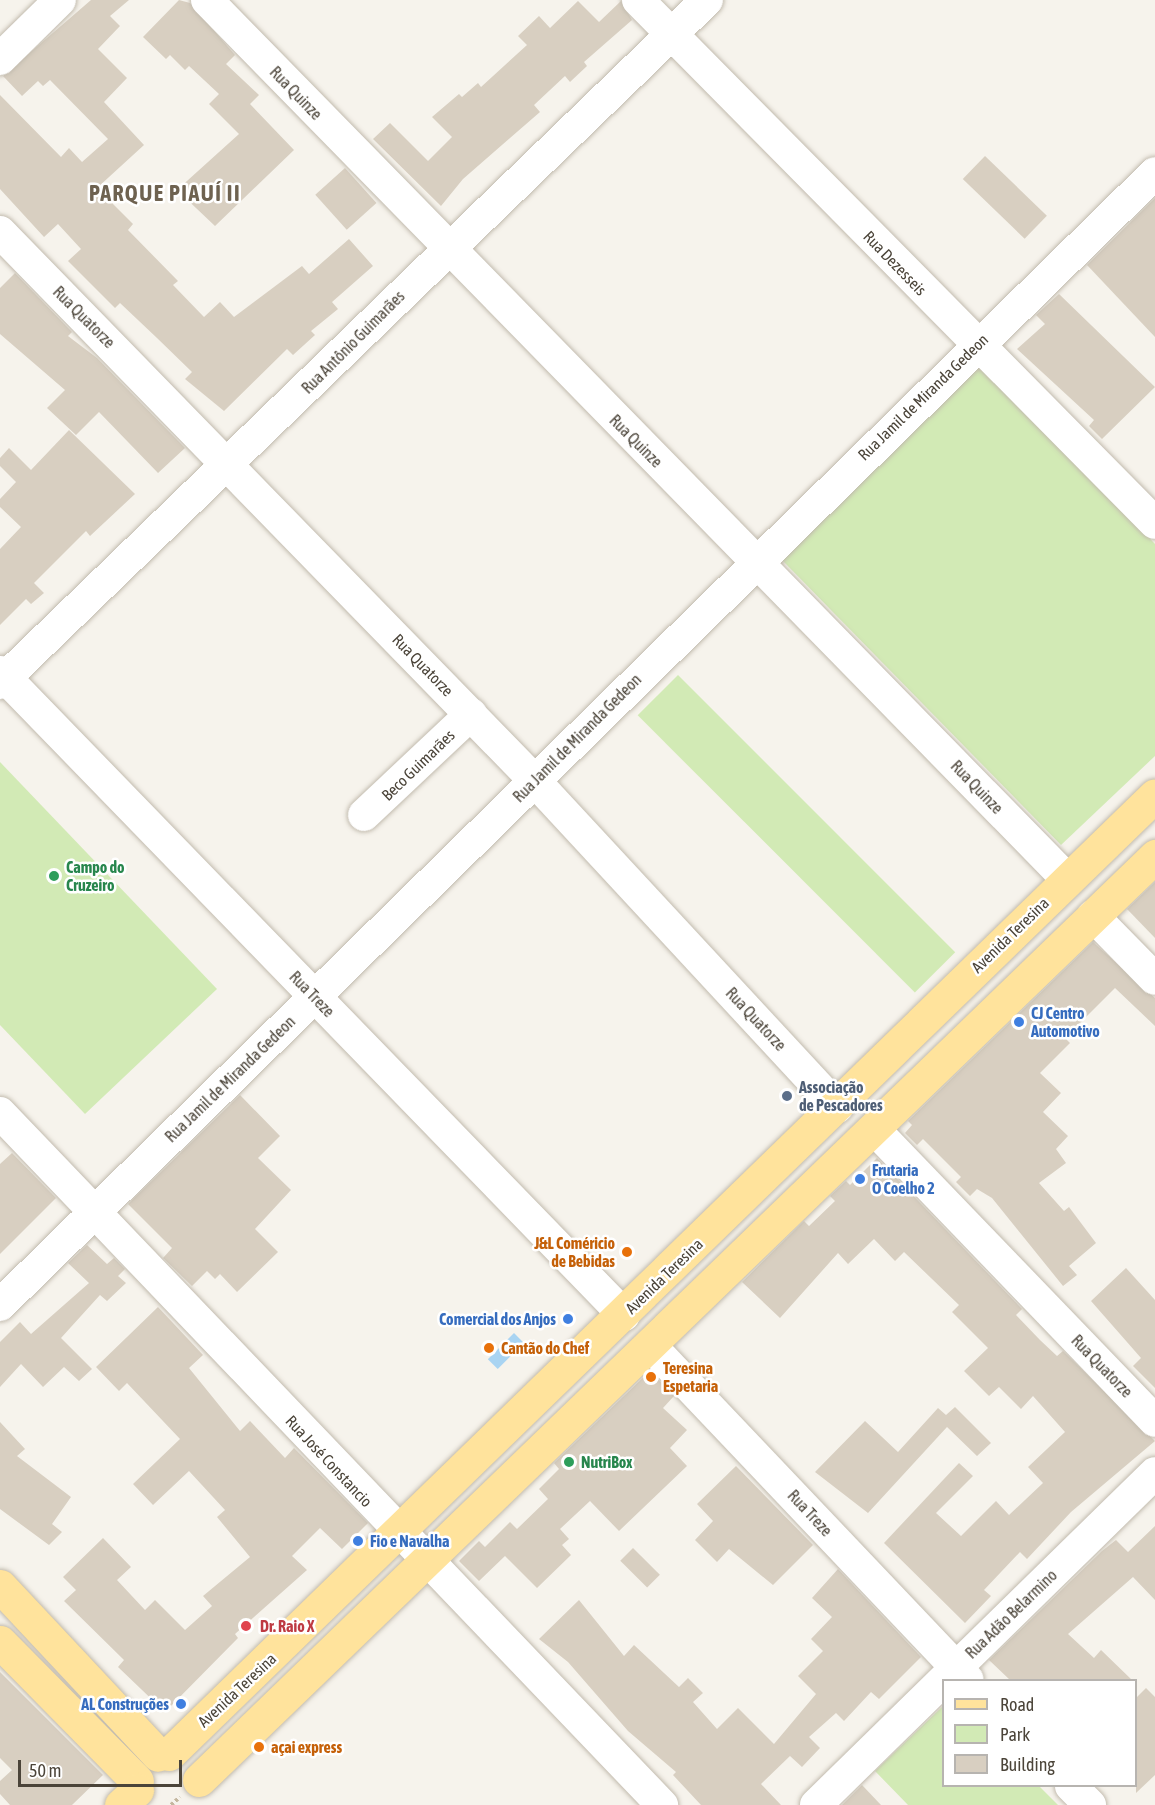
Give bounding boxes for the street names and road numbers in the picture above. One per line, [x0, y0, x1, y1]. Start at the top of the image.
street label: Rua Quinze [266, 62, 326, 124]
street label: Rua Dezesseis [859, 227, 931, 299]
street label: Rua Quatorze [49, 282, 119, 352]
street label: Rua Antônio Guimarães [298, 287, 408, 397]
street label: Rua Jamil de Miranda Gedeon [854, 330, 992, 464]
street label: Rua Quinze [606, 411, 666, 471]
street label: Rua Quatorze [389, 630, 457, 700]
street label: Rua Jamil de Miranda Gedeon [509, 670, 645, 806]
street label: Beco Guimarães [378, 725, 458, 805]
street label: Rua Quinze [947, 756, 1007, 818]
street label: Avenida Teresina [967, 893, 1053, 977]
street label: Rua Treze [286, 967, 338, 1021]
street label: Rua Quatorze [722, 983, 790, 1055]
street label: Rua Jamil de Miranda Gedeon [161, 1012, 299, 1146]
street label: Avenida Teresina [621, 1234, 707, 1318]
street label: Rua Quatorze [1068, 1331, 1136, 1401]
street label: Rua José Constancio [282, 1411, 376, 1511]
street label: Rua Treze [784, 1486, 836, 1540]
street label: Rua Adão Belarmino [961, 1566, 1061, 1662]
street label: Avenida Teresina [194, 1649, 280, 1731]

